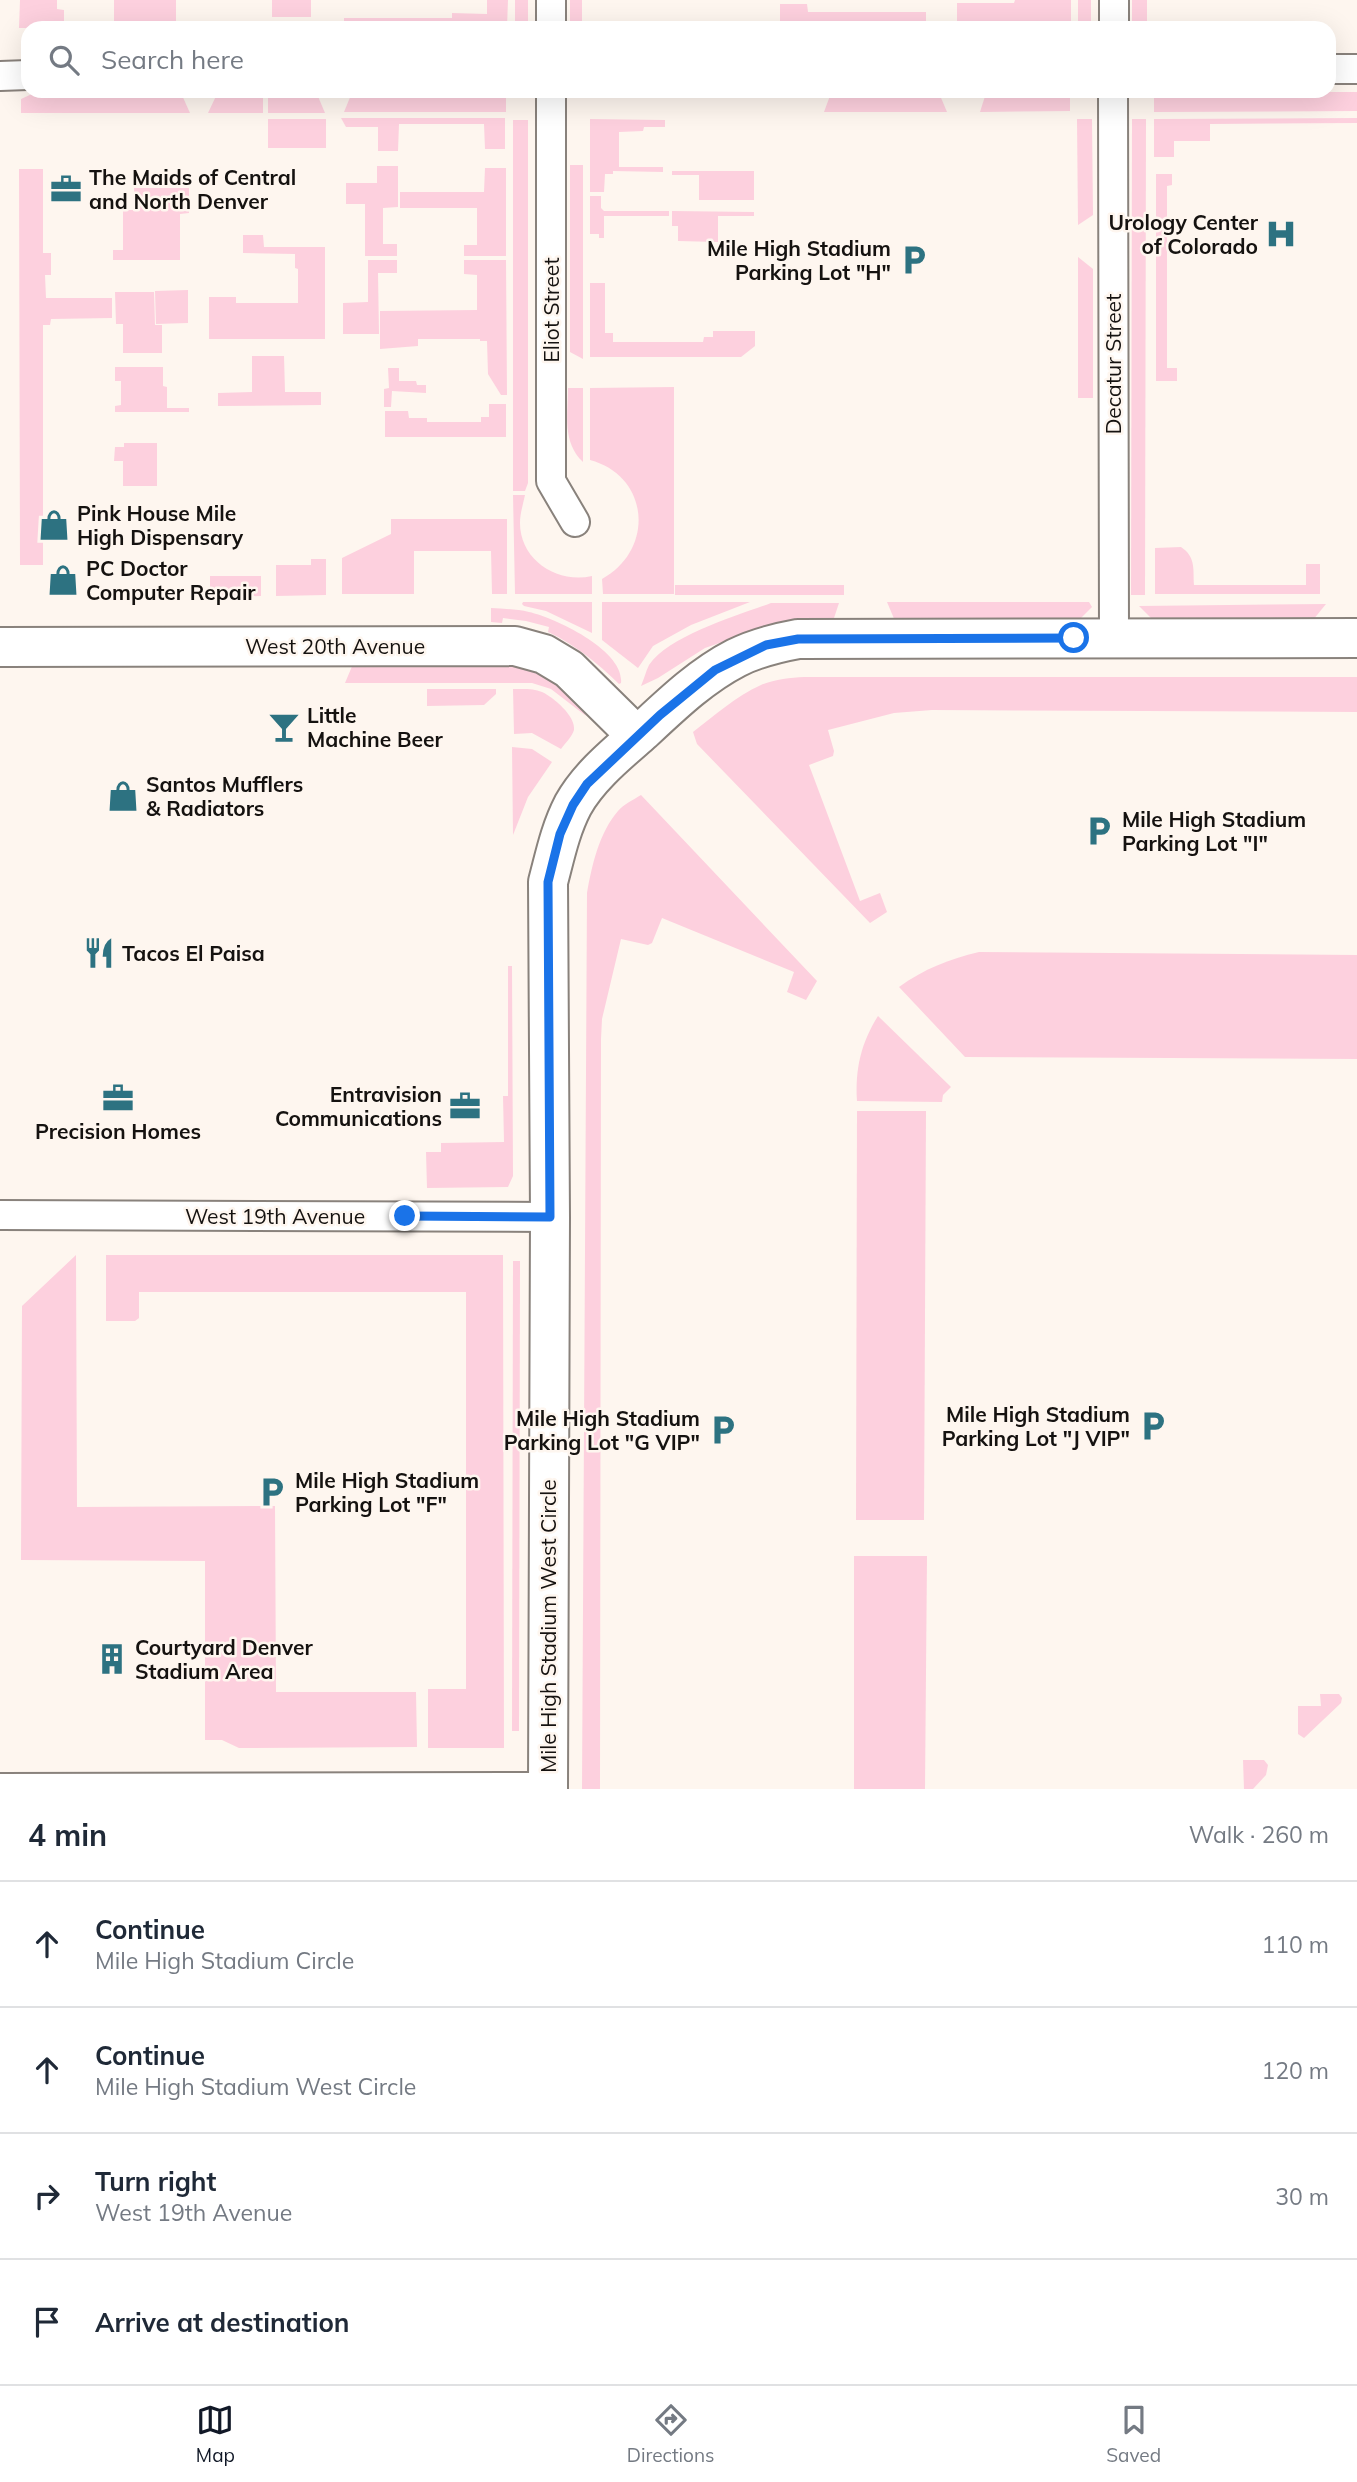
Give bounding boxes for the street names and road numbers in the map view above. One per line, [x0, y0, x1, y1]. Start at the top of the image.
street label: Eliot Street [538, 257, 564, 363]
street label: Decatur Street [1100, 294, 1126, 434]
street label: West 20th Avenue [245, 633, 425, 659]
street label: West 19th Avenue [185, 1203, 365, 1229]
street label: Mile High Stadium West Circle [535, 1479, 561, 1773]

